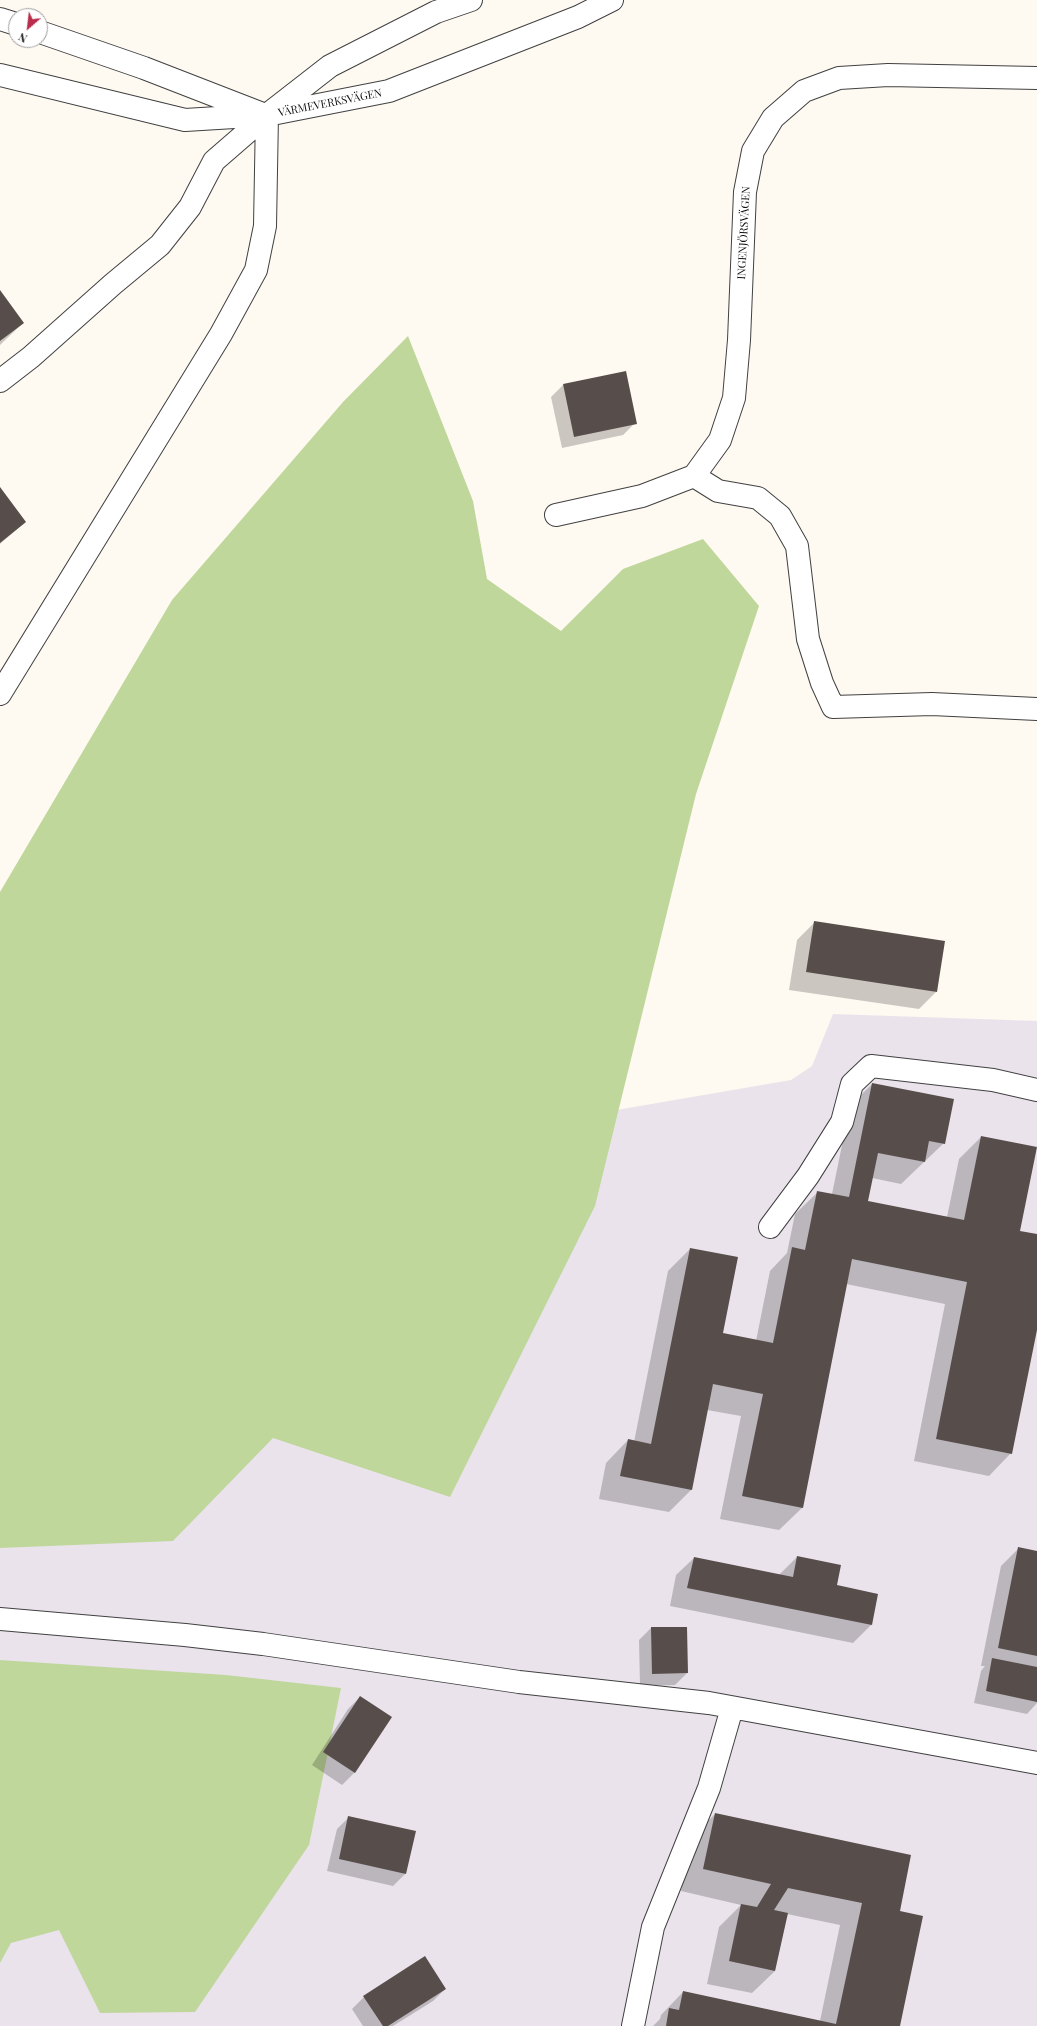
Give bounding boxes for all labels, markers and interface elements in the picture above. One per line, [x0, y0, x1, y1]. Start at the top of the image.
north arrow [8, 8, 48, 48]
text: N [16, 30, 30, 47]
street label: VÄRMEVERKSVÄGEN [277, 86, 383, 120]
street label: INGENJÖRSVÄGEN [735, 186, 753, 280]

